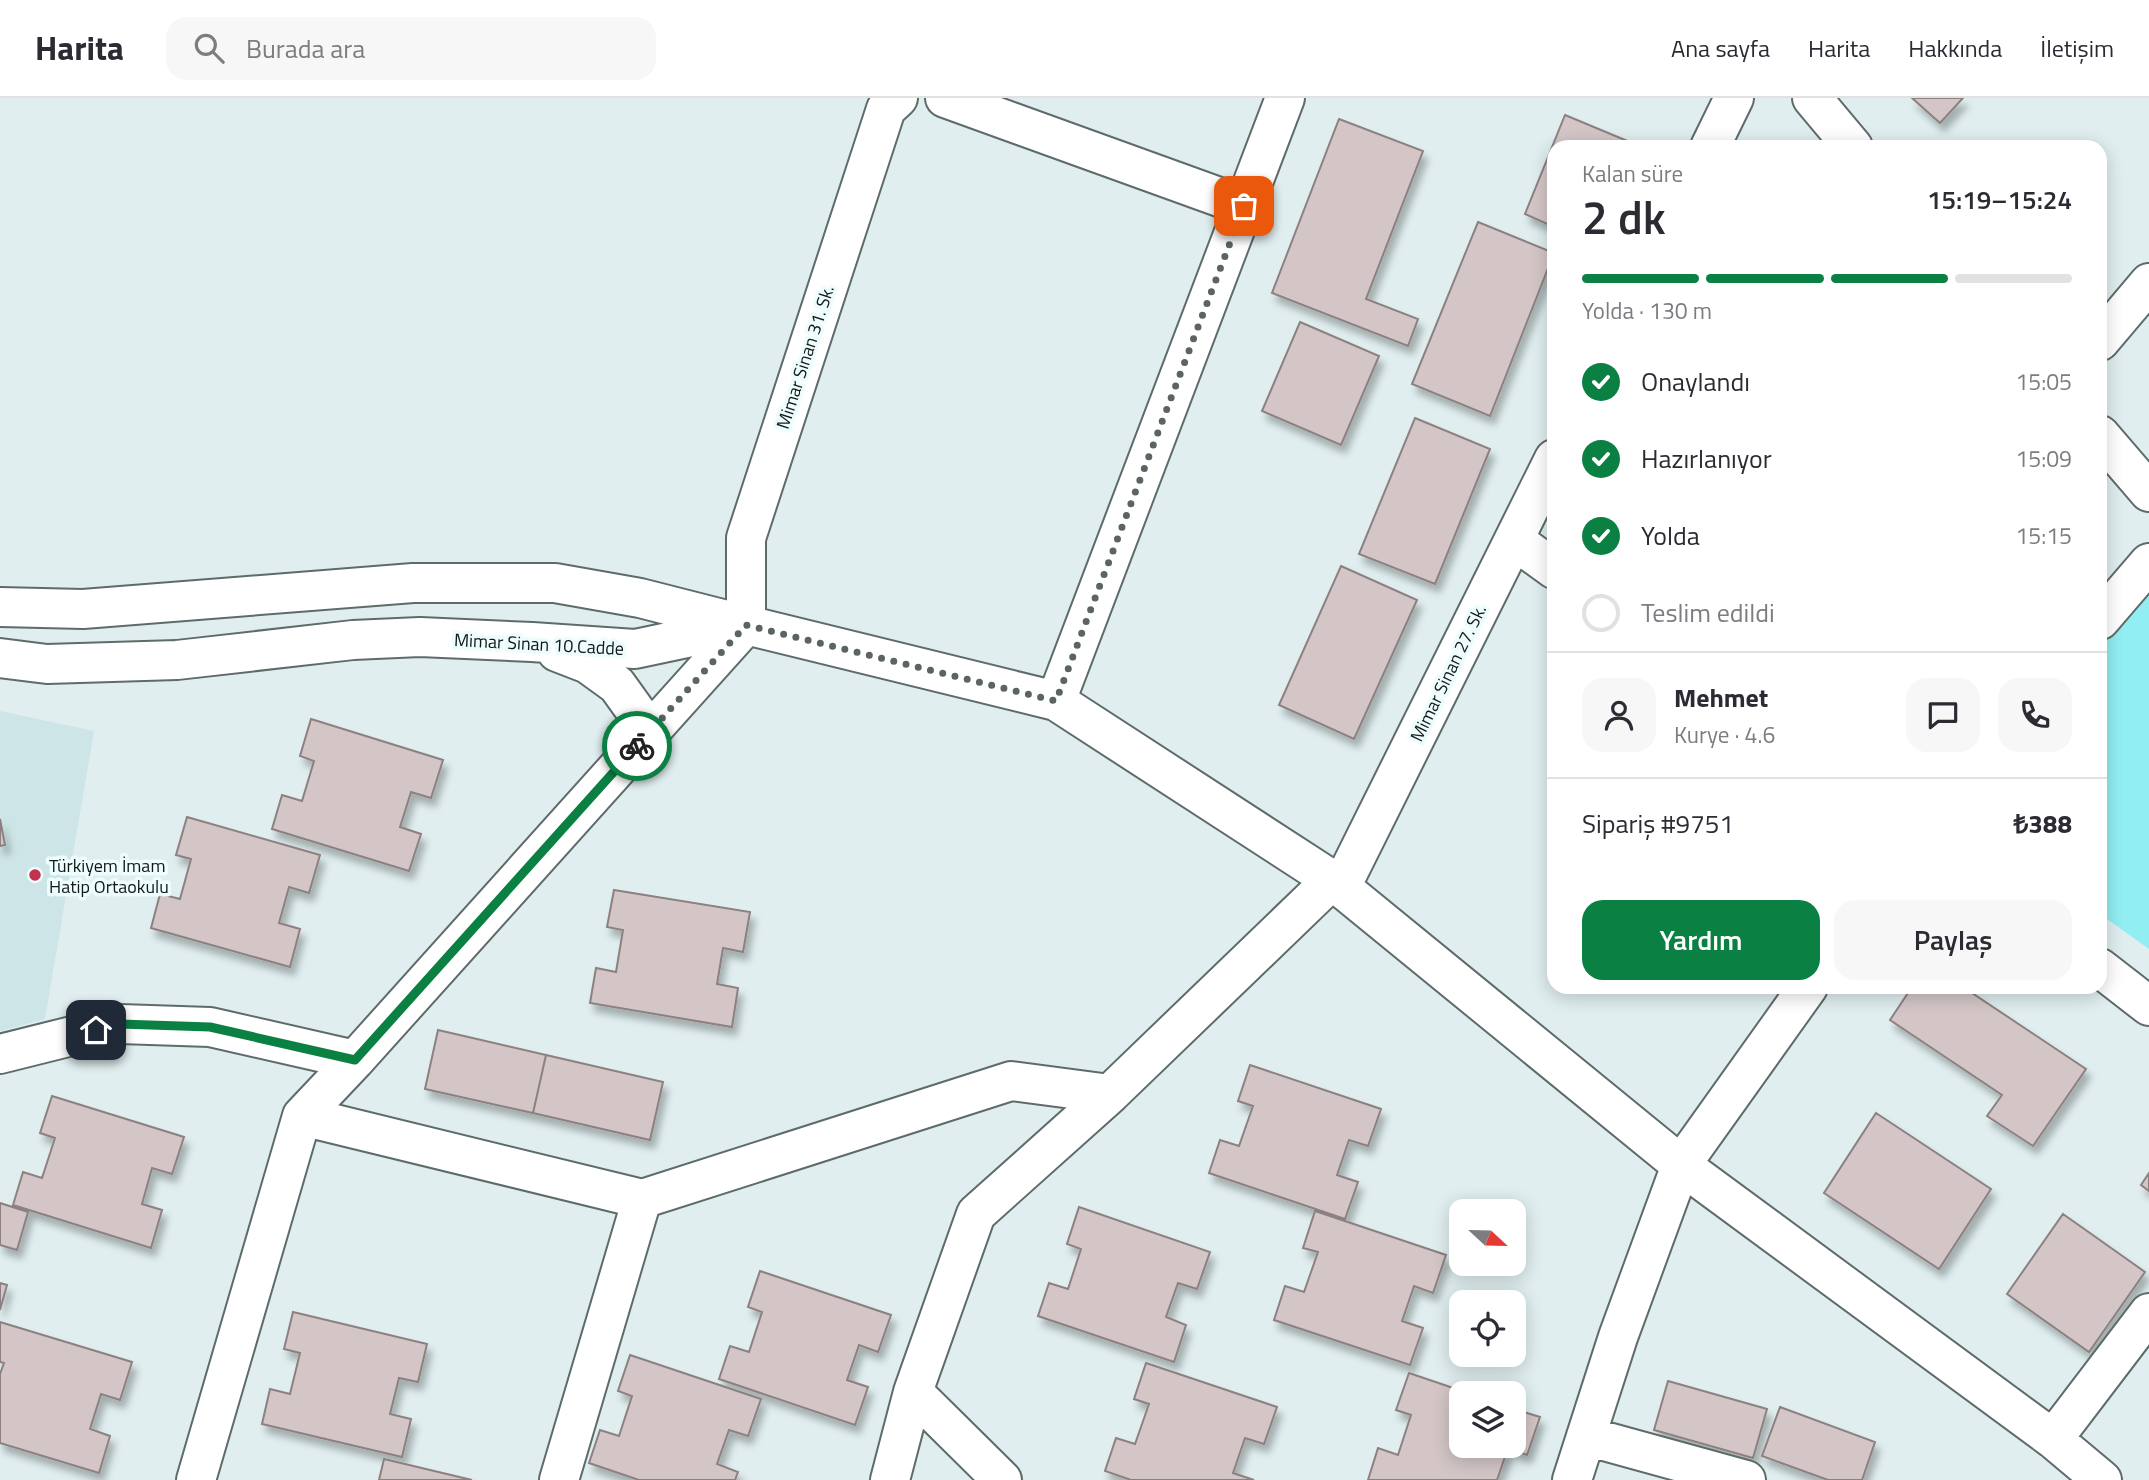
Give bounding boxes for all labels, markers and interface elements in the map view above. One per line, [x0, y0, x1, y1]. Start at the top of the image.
search box [166, 17, 656, 80]
text: Harita [35, 23, 124, 73]
icon: search [190, 29, 228, 67]
text: Burada ara [246, 29, 365, 68]
text: Ana sayfa [1671, 30, 1770, 66]
text: Harita [1808, 30, 1870, 66]
text: Hakkında [1908, 30, 2002, 66]
text: İletişim [2040, 30, 2114, 66]
text: Kalan süre [1582, 156, 1683, 191]
pin [1214, 176, 1274, 236]
text: 15:19–15:24 [1927, 180, 2072, 219]
text: 2 dk [1582, 182, 1666, 252]
icon: bag [1225, 187, 1263, 225]
street label: Mimar Sinan 31. Sk. [769, 282, 841, 432]
text: Yolda · 130 m [1582, 293, 1712, 328]
text: Onaylandı [1641, 362, 1750, 401]
icon: check [1582, 363, 1620, 401]
text: 15:05 [2015, 364, 2072, 399]
text: Hazırlanıyor [1641, 439, 1772, 478]
icon: check [1582, 440, 1620, 478]
text: 15:09 [2015, 441, 2072, 476]
text: Yolda [1641, 516, 1700, 555]
icon: check [1582, 517, 1620, 555]
text: 15:15 [2015, 518, 2072, 553]
text: Teslim edildi [1641, 593, 1775, 632]
street label: Mimar Sinan 27. Sk. [1403, 600, 1493, 746]
street label: Mimar Sinan 10.Cadde [453, 626, 625, 662]
button: person [1582, 678, 1656, 752]
text: Mehmet [1674, 678, 1768, 717]
button: chat [1906, 678, 1980, 752]
button: phone [1998, 678, 2072, 752]
courier [602, 711, 672, 781]
text: Kurye · 4.6 [1674, 717, 1775, 752]
icon: bike [618, 727, 656, 765]
text: Sipariş #9751 [1582, 804, 1734, 843]
text: ₺388 [2013, 804, 2072, 843]
place label: Türkiyem İmam Hatip Ortaokulu [49, 852, 169, 900]
marker: Türkiyem İmam Hatip Ortaokulu [27, 867, 43, 883]
button: Yardım [1582, 900, 1820, 980]
button: Paylaş [1834, 900, 2072, 980]
pin [66, 1000, 126, 1060]
icon: home [77, 1011, 115, 1049]
north arrow [1449, 1199, 1526, 1276]
map controls [1449, 1199, 1526, 1458]
button: locate [1449, 1290, 1526, 1367]
button: layers [1449, 1381, 1526, 1458]

